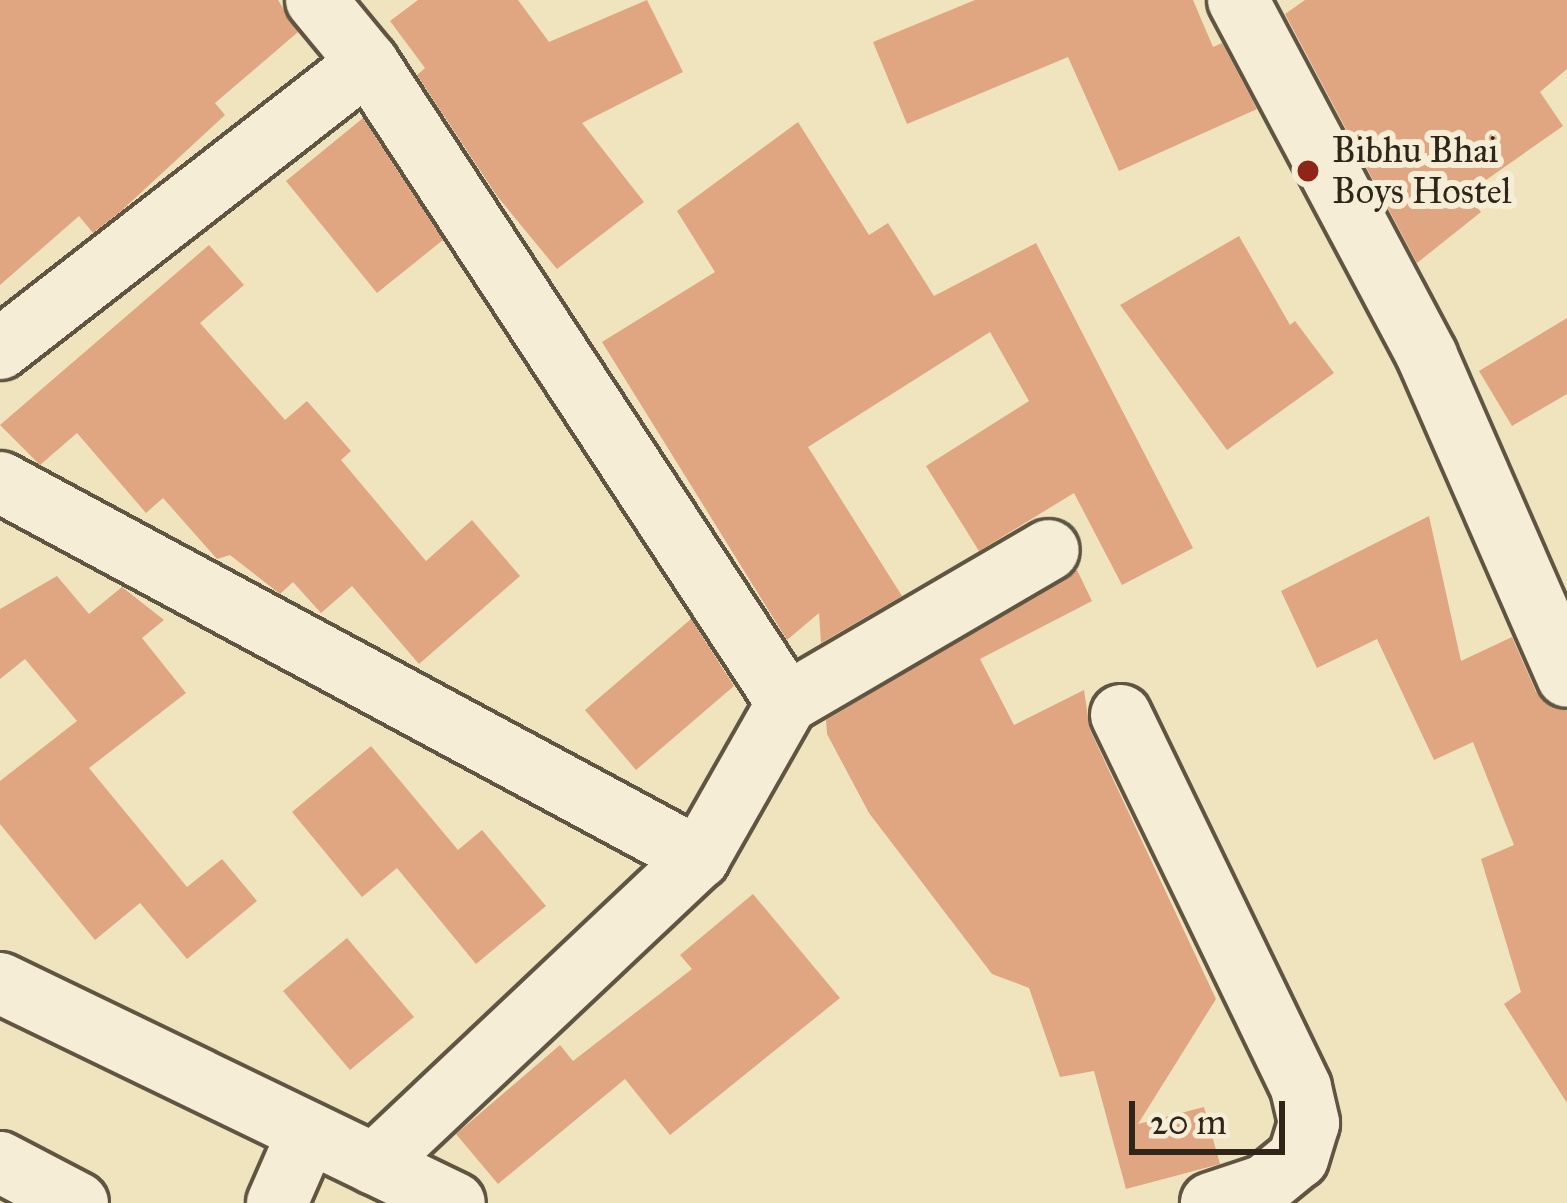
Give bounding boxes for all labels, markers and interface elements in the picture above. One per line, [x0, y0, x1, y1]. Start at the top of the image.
place label: Bibhu Bhai Boys Hostel [1332, 128, 1511, 213]
marker: Bibhu Bhai Boys Hostel [1295, 158, 1321, 184]
scale bar [1135, 1077, 1291, 1151]
text: 20 m [1150, 1100, 1227, 1144]

